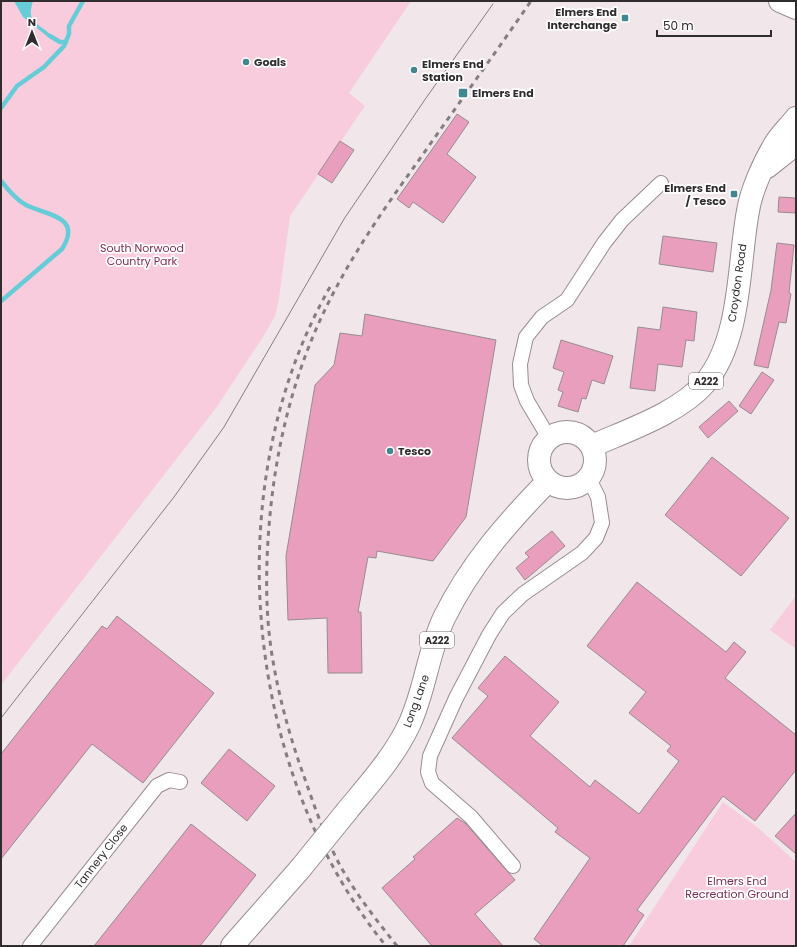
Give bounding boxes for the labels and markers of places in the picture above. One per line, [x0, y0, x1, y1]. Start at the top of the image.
place label: Elmers End Interchange [547, 4, 617, 33]
marker: Elmers End Interchange [620, 13, 630, 23]
place label: Goals [254, 54, 286, 70]
place label: Elmers End Station [422, 56, 484, 85]
marker: Goals [241, 57, 251, 67]
marker: Elmers End Station [409, 65, 419, 75]
place label: Elmers End [472, 85, 534, 101]
marker: Elmers End [457, 87, 469, 99]
place label: Elmers End / Tesco [664, 180, 726, 209]
marker: Elmers End / Tesco [729, 189, 739, 199]
place label: Tesco [398, 443, 431, 459]
marker: Tesco [385, 446, 395, 456]

